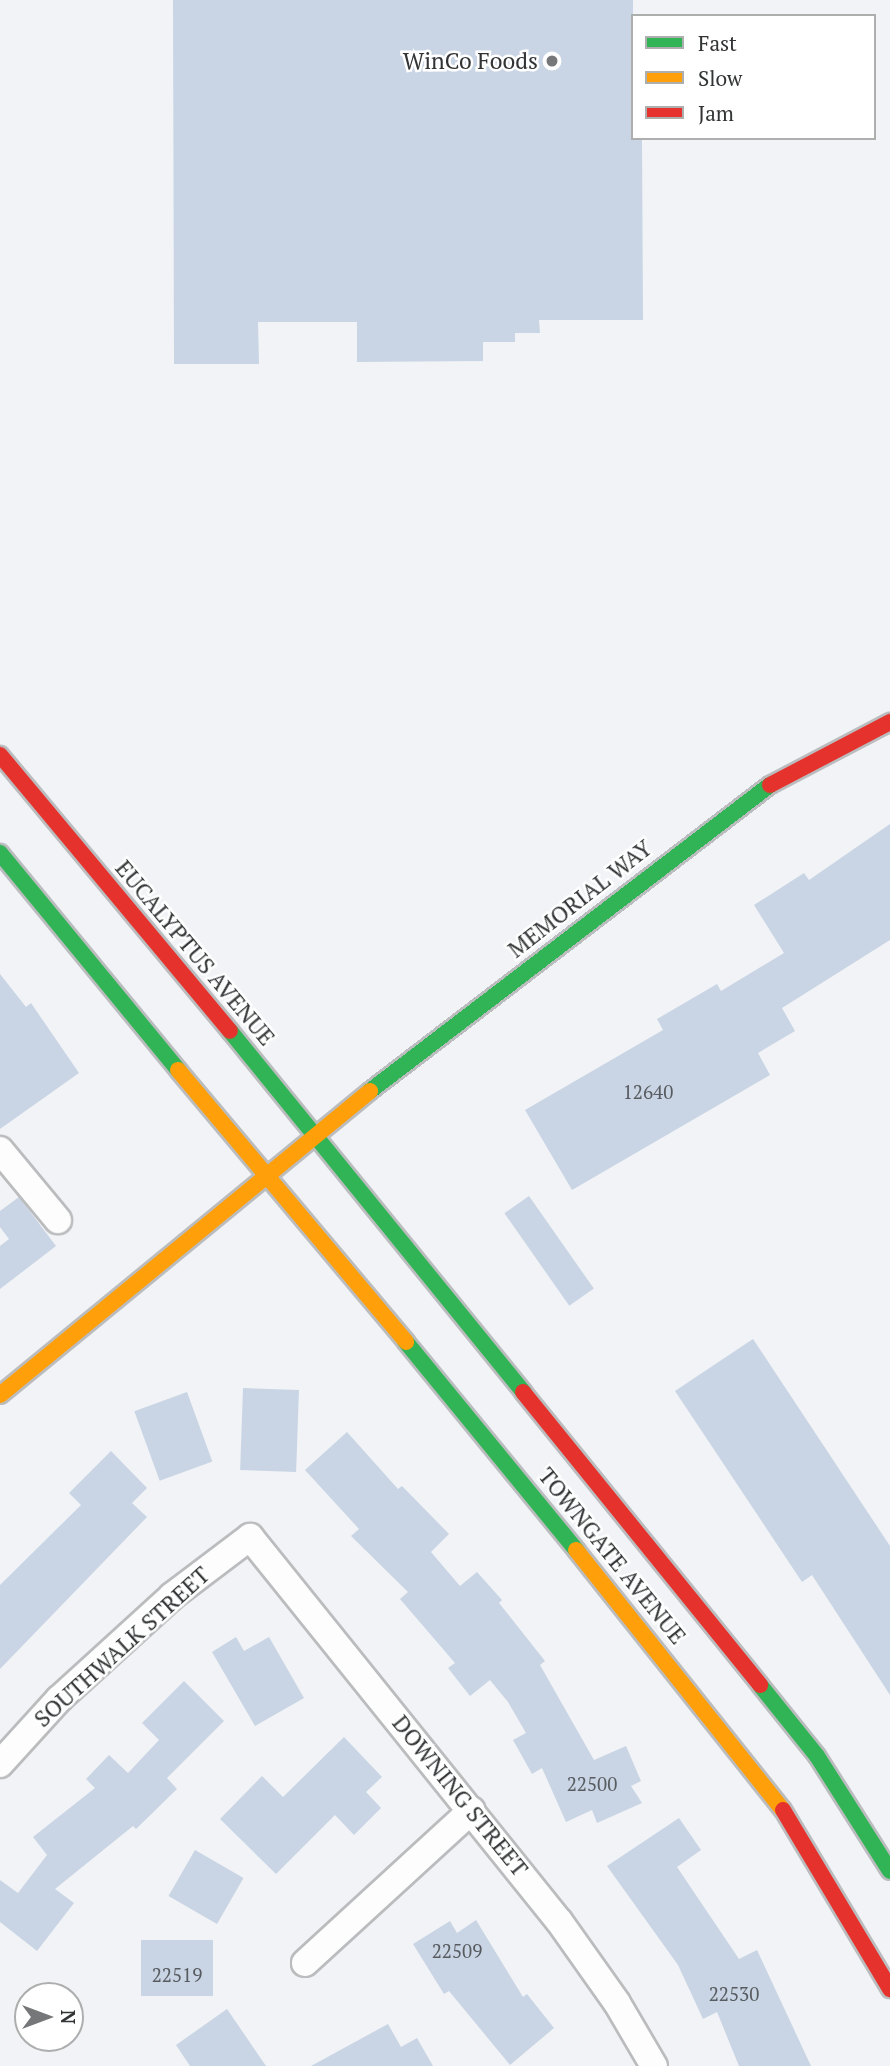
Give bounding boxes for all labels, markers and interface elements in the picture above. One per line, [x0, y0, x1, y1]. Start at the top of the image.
legend [631, 14, 876, 140]
text: Fast [698, 29, 737, 57]
place label: WinCo Foods [403, 47, 538, 75]
marker: WinCo Foods [544, 53, 560, 69]
text: Slow [698, 64, 742, 92]
text: Jam [698, 99, 734, 127]
street label: MEMORIAL WAY [503, 834, 657, 964]
street label: EUCALYPTUS AVENUE [109, 855, 281, 1051]
house number: 12640 [623, 1081, 673, 1103]
street label: TOWNGATE AVENUE [532, 1462, 692, 1650]
street label: SOUTHWALK STREET [29, 1561, 215, 1733]
street label: DOWNING STREET [387, 1710, 533, 1882]
house number: 22500 [567, 1773, 617, 1795]
house number: 22509 [432, 1940, 482, 1962]
house number: 22519 [152, 1964, 202, 1986]
north arrow [14, 1982, 84, 2052]
house number: 22530 [709, 1983, 759, 2005]
text: N [56, 2010, 81, 2024]

